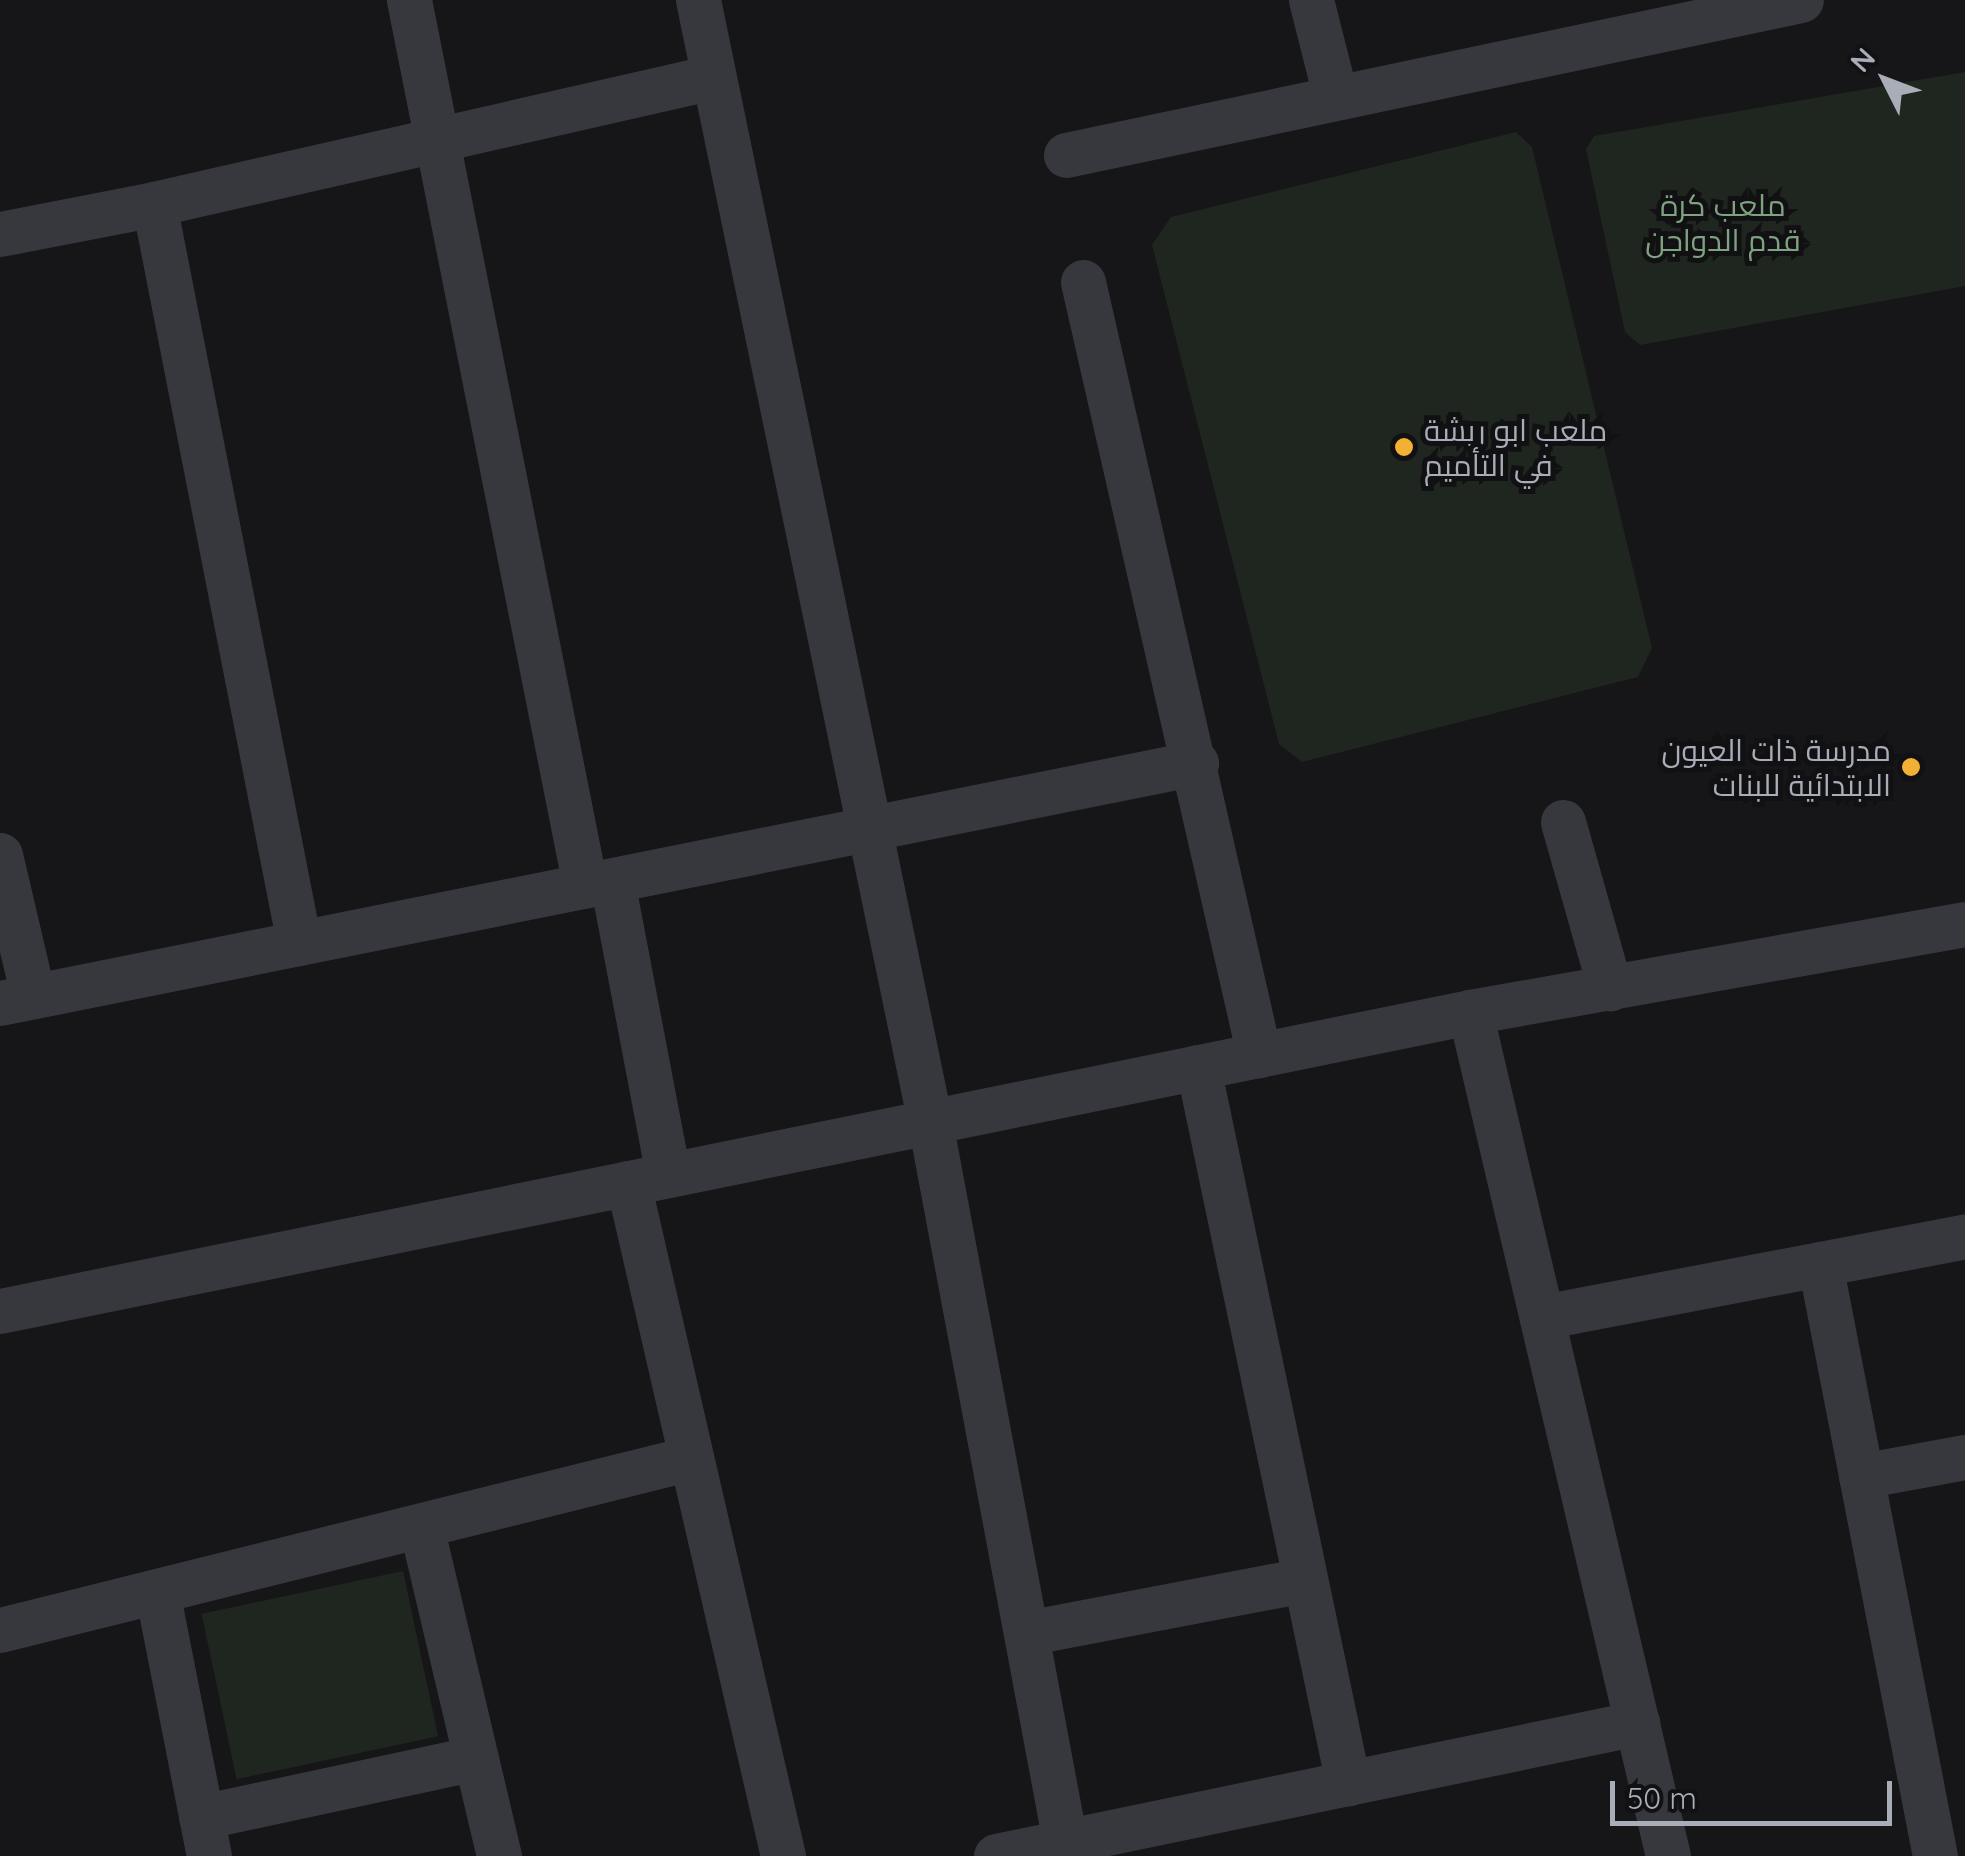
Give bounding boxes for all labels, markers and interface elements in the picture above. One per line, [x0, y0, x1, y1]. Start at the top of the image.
north arrow [1835, 30, 1935, 130]
text: N [1842, 40, 1882, 79]
park label: ملعب كرة قدم الدواجن [1645, 187, 1801, 258]
place label: ملعب ابو ريشة في التأميم [1424, 412, 1607, 482]
marker: ملعب ابو ريشة في التأميم [1393, 436, 1415, 458]
place label: مدرسة ذات العيون الابتدائية للبنات [1661, 732, 1891, 802]
marker: مدرسة ذات العيون الابتدائية للبنات [1900, 756, 1922, 778]
scale bar [1615, 1761, 1898, 1823]
text: 50 m [1627, 1779, 1697, 1817]

